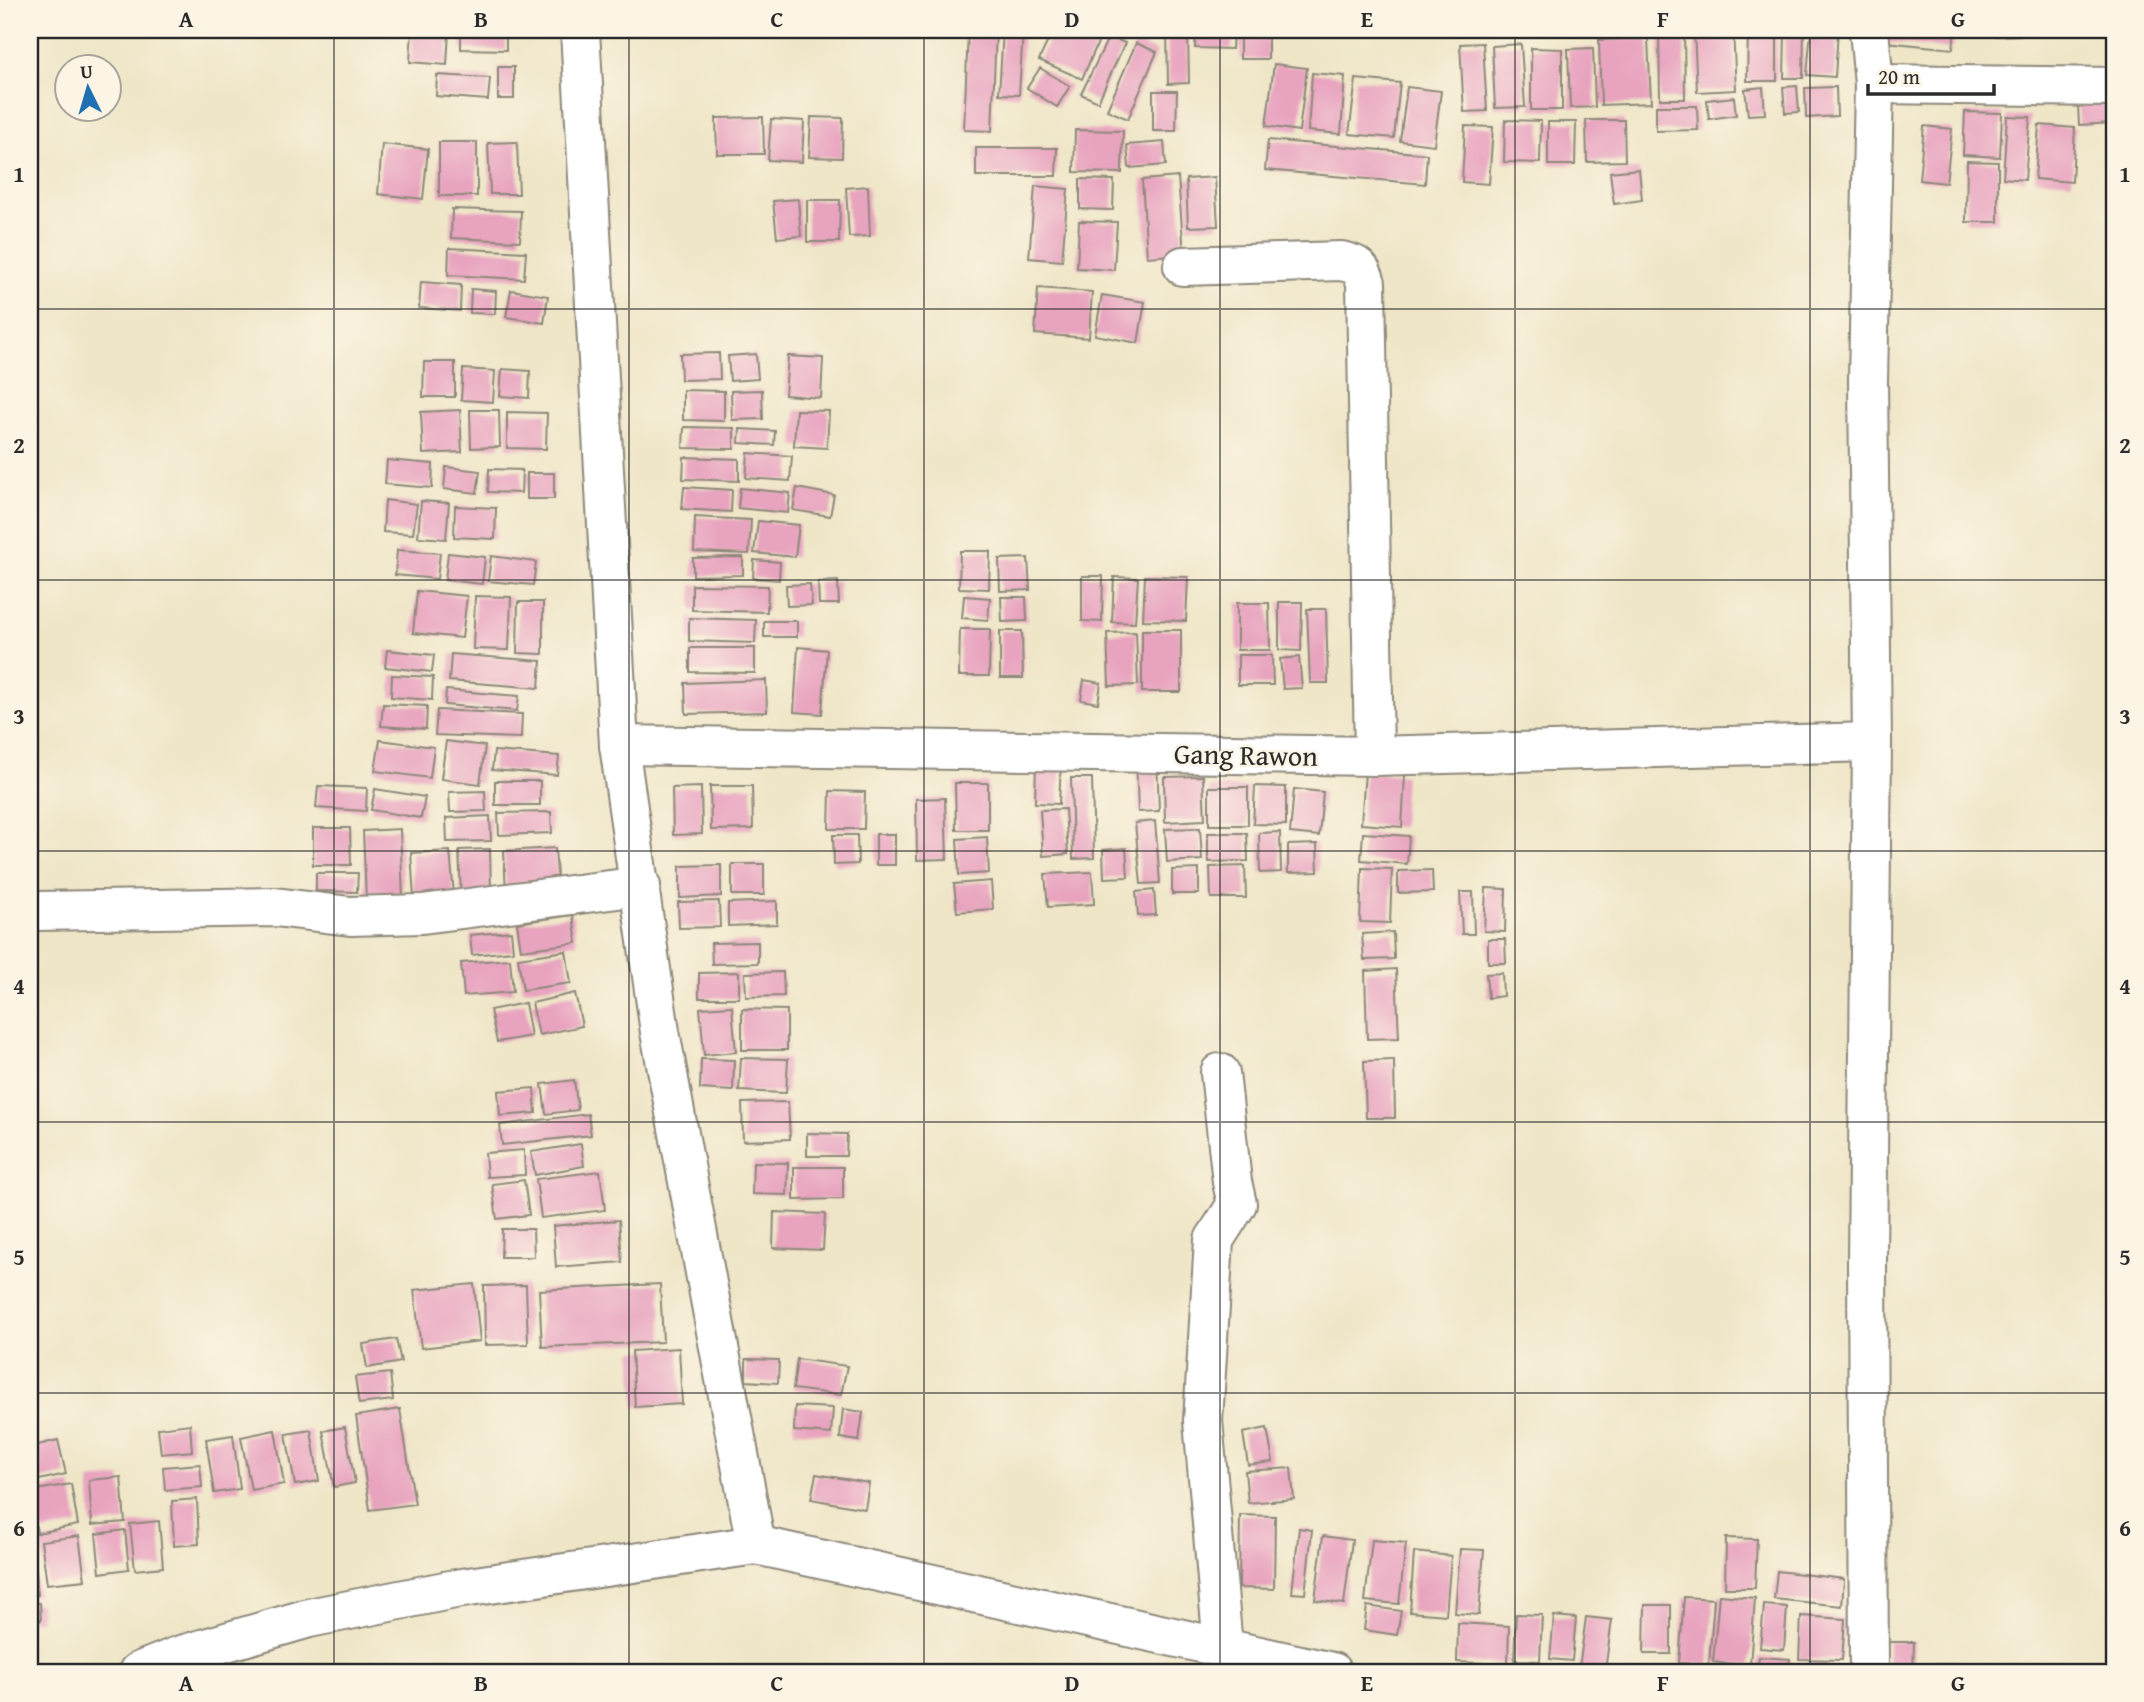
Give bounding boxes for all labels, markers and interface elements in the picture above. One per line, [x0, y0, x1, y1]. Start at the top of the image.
text: A [179, 2, 194, 35]
text: B [474, 2, 488, 35]
text: C [770, 2, 784, 35]
text: D [1065, 2, 1080, 35]
text: E [1361, 2, 1373, 35]
text: F [1657, 2, 1669, 35]
text: G [1951, 2, 1965, 35]
north arrow [52, 52, 122, 122]
scale bar [1868, 52, 1994, 96]
text: U [79, 57, 94, 86]
text: 20 m [1878, 61, 1920, 92]
text: 1 [13, 157, 25, 190]
text: 1 [2119, 157, 2131, 190]
text: 2 [13, 428, 25, 461]
text: 2 [2119, 428, 2131, 461]
text: 3 [13, 699, 25, 732]
text: 3 [2119, 699, 2131, 732]
street label: Gang Rawon [1174, 732, 1319, 776]
text: 4 [13, 969, 25, 1002]
text: 4 [2119, 969, 2131, 1002]
text: 5 [13, 1240, 25, 1273]
text: 5 [2119, 1240, 2131, 1273]
text: 6 [13, 1511, 25, 1544]
text: 6 [2119, 1511, 2131, 1544]
text: A [179, 1666, 194, 1699]
text: B [474, 1666, 488, 1699]
text: C [770, 1666, 784, 1699]
text: D [1065, 1666, 1080, 1699]
text: E [1361, 1666, 1373, 1699]
text: F [1657, 1666, 1669, 1699]
text: G [1951, 1666, 1965, 1699]

